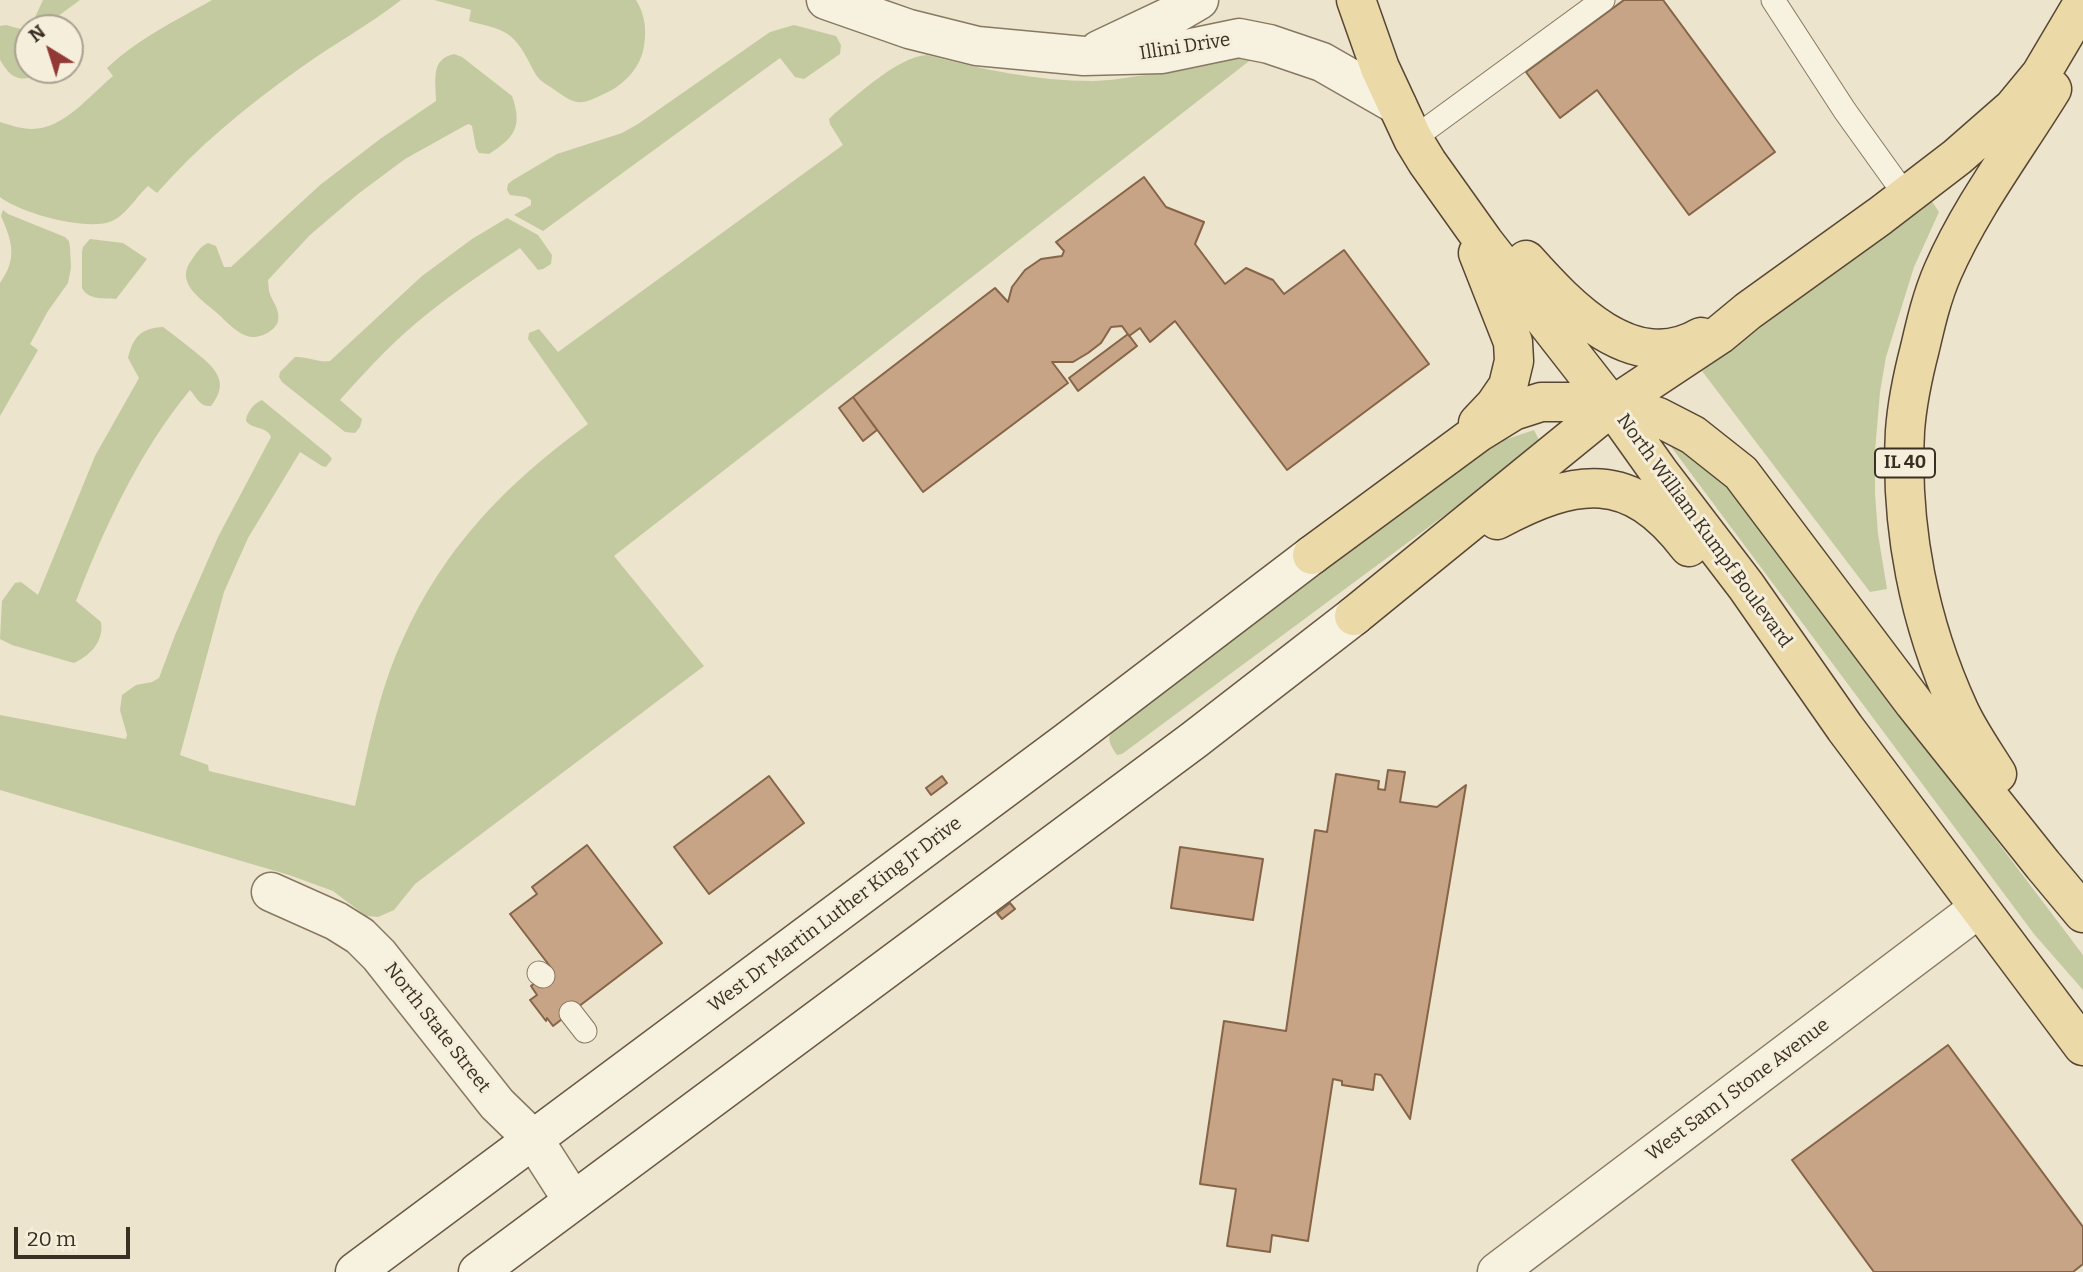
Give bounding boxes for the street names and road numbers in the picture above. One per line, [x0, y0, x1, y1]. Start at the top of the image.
street label: Illini Drive [1138, 29, 1232, 65]
street label: North William Kumpf Boulevard [1612, 410, 1796, 652]
road number: IL 40 [1875, 448, 1935, 477]
street label: West Dr Martin Luther King Jr Drive [704, 812, 966, 1018]
street label: North State Street [379, 958, 495, 1098]
street label: West Sam J Stone Avenue [1642, 1014, 1834, 1166]

